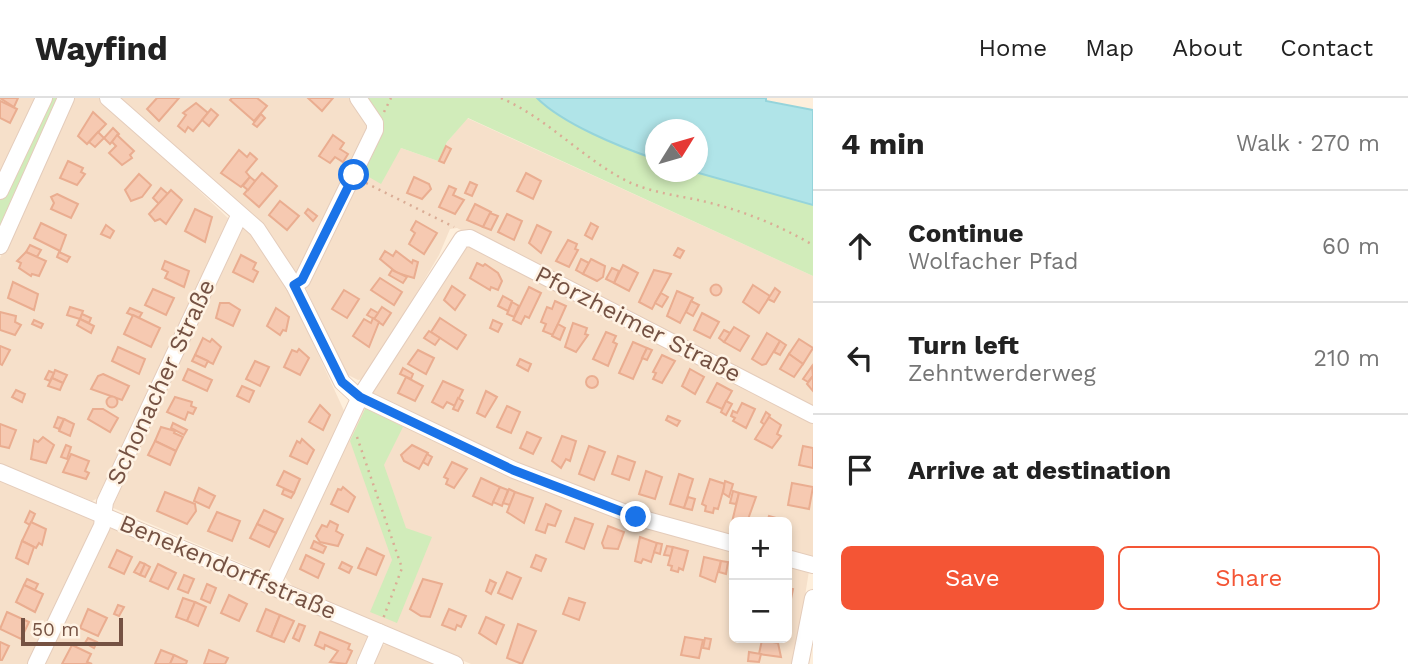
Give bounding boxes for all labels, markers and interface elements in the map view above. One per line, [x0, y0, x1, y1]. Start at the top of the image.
text: Wayfind [35, 29, 168, 68]
text: Home [979, 34, 1047, 62]
text: Map [1085, 34, 1134, 62]
text: About [1172, 34, 1242, 62]
text: Contact [1280, 34, 1373, 62]
north arrow [645, 119, 708, 182]
text: 4 min [841, 126, 925, 161]
text: Walk · 270 m [1236, 130, 1380, 157]
route start [338, 159, 369, 190]
text: Continue [908, 218, 1024, 248]
icon: ahead [841, 227, 879, 265]
text: 60 m [1322, 233, 1380, 260]
text: Wolfacher Pfad [908, 248, 1078, 275]
street label: Pforzheimer Straße [530, 260, 746, 388]
street label: Schonacher Straße [101, 275, 221, 489]
text: Turn left [908, 330, 1019, 360]
icon: left [841, 339, 879, 377]
text: 210 m [1314, 345, 1380, 372]
text: Zehntwerderweg [908, 360, 1096, 387]
icon: arrive [841, 451, 879, 489]
text: Arrive at destination [908, 455, 1171, 485]
route end [620, 501, 651, 532]
street label: Benekendorffstraße [115, 509, 341, 625]
map controls [729, 517, 792, 643]
button: + [729, 517, 792, 580]
button: Save [841, 546, 1104, 610]
button: Share [1118, 546, 1380, 610]
button: − [729, 580, 792, 643]
scale bar [21, 615, 122, 647]
text: 50 m [32, 618, 79, 641]

